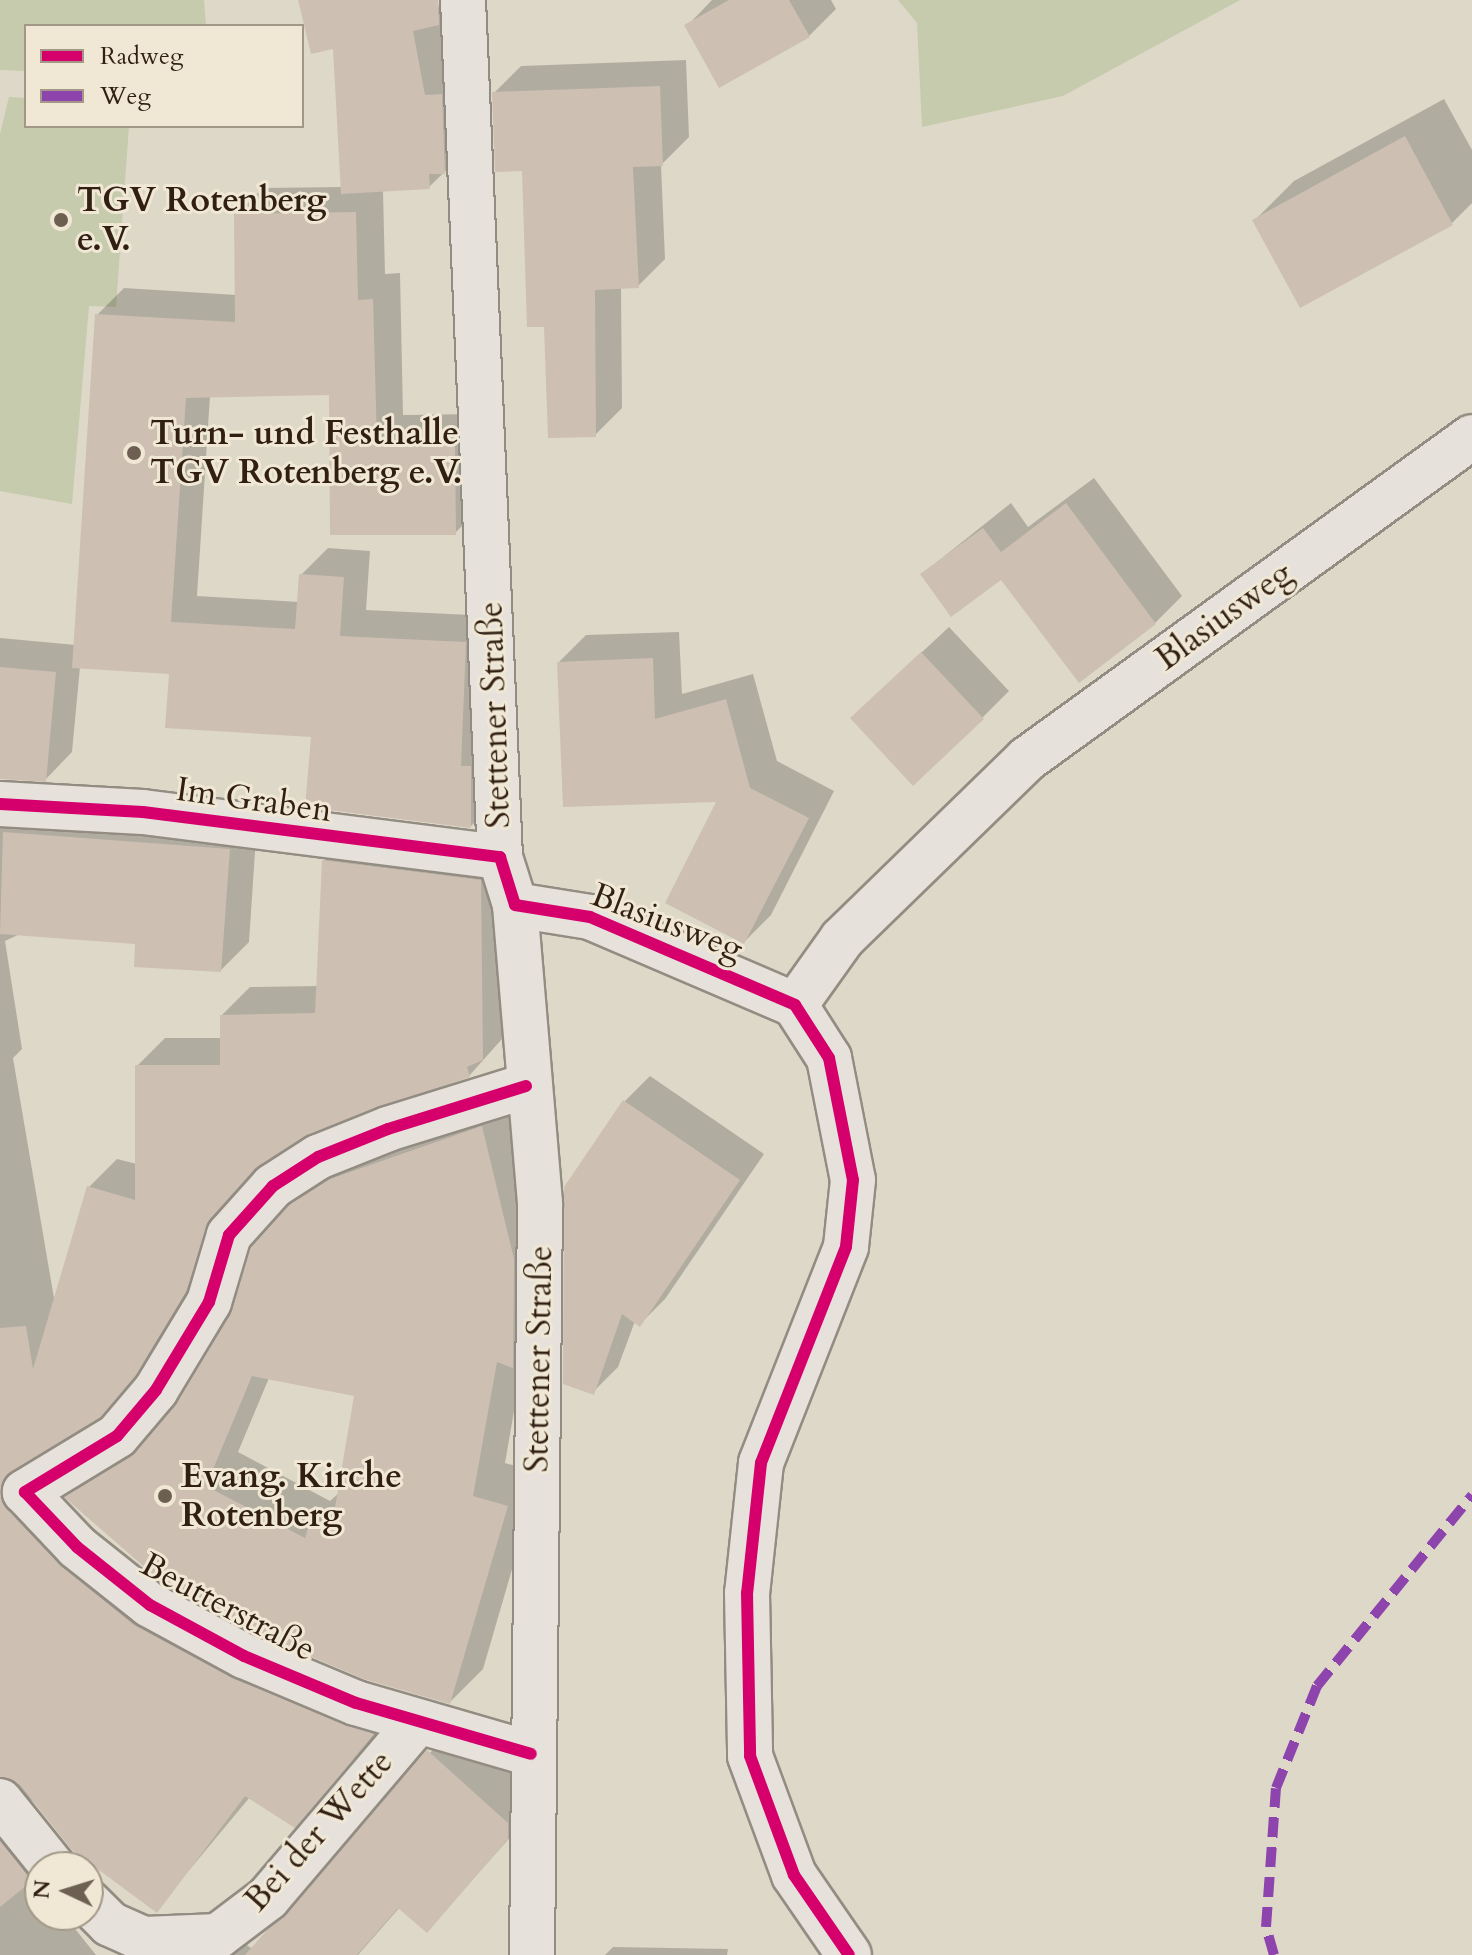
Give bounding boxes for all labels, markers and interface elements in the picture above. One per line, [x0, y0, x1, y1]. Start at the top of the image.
legend [24, 24, 304, 128]
text: Radweg [100, 40, 183, 73]
text: Weg [100, 80, 151, 113]
place label: TGV Rotenberg e.V. [77, 180, 327, 260]
marker: TGV Rotenberg e.V. [52, 211, 70, 229]
place label: Turn- und Festhalle TGV Rotenberg e.V. [150, 413, 462, 492]
marker: Turn- und Festhalle TGV Rotenberg e.V. [125, 444, 143, 462]
street label: Blasiusweg [1148, 553, 1300, 679]
street label: Stettener Straße [471, 601, 519, 829]
street label: Im Graben [174, 769, 334, 831]
street label: Blasiusweg [585, 874, 749, 970]
street label: Stettener Straße [517, 1245, 561, 1473]
place label: Evang. Kirche Rotenberg [181, 1456, 402, 1536]
marker: Evang. Kirche Rotenberg [156, 1487, 174, 1505]
street label: Beutterstraße [134, 1544, 322, 1670]
street label: Bei der Wette [236, 1742, 402, 1920]
north arrow [24, 1851, 104, 1931]
text: N [26, 1879, 58, 1900]

